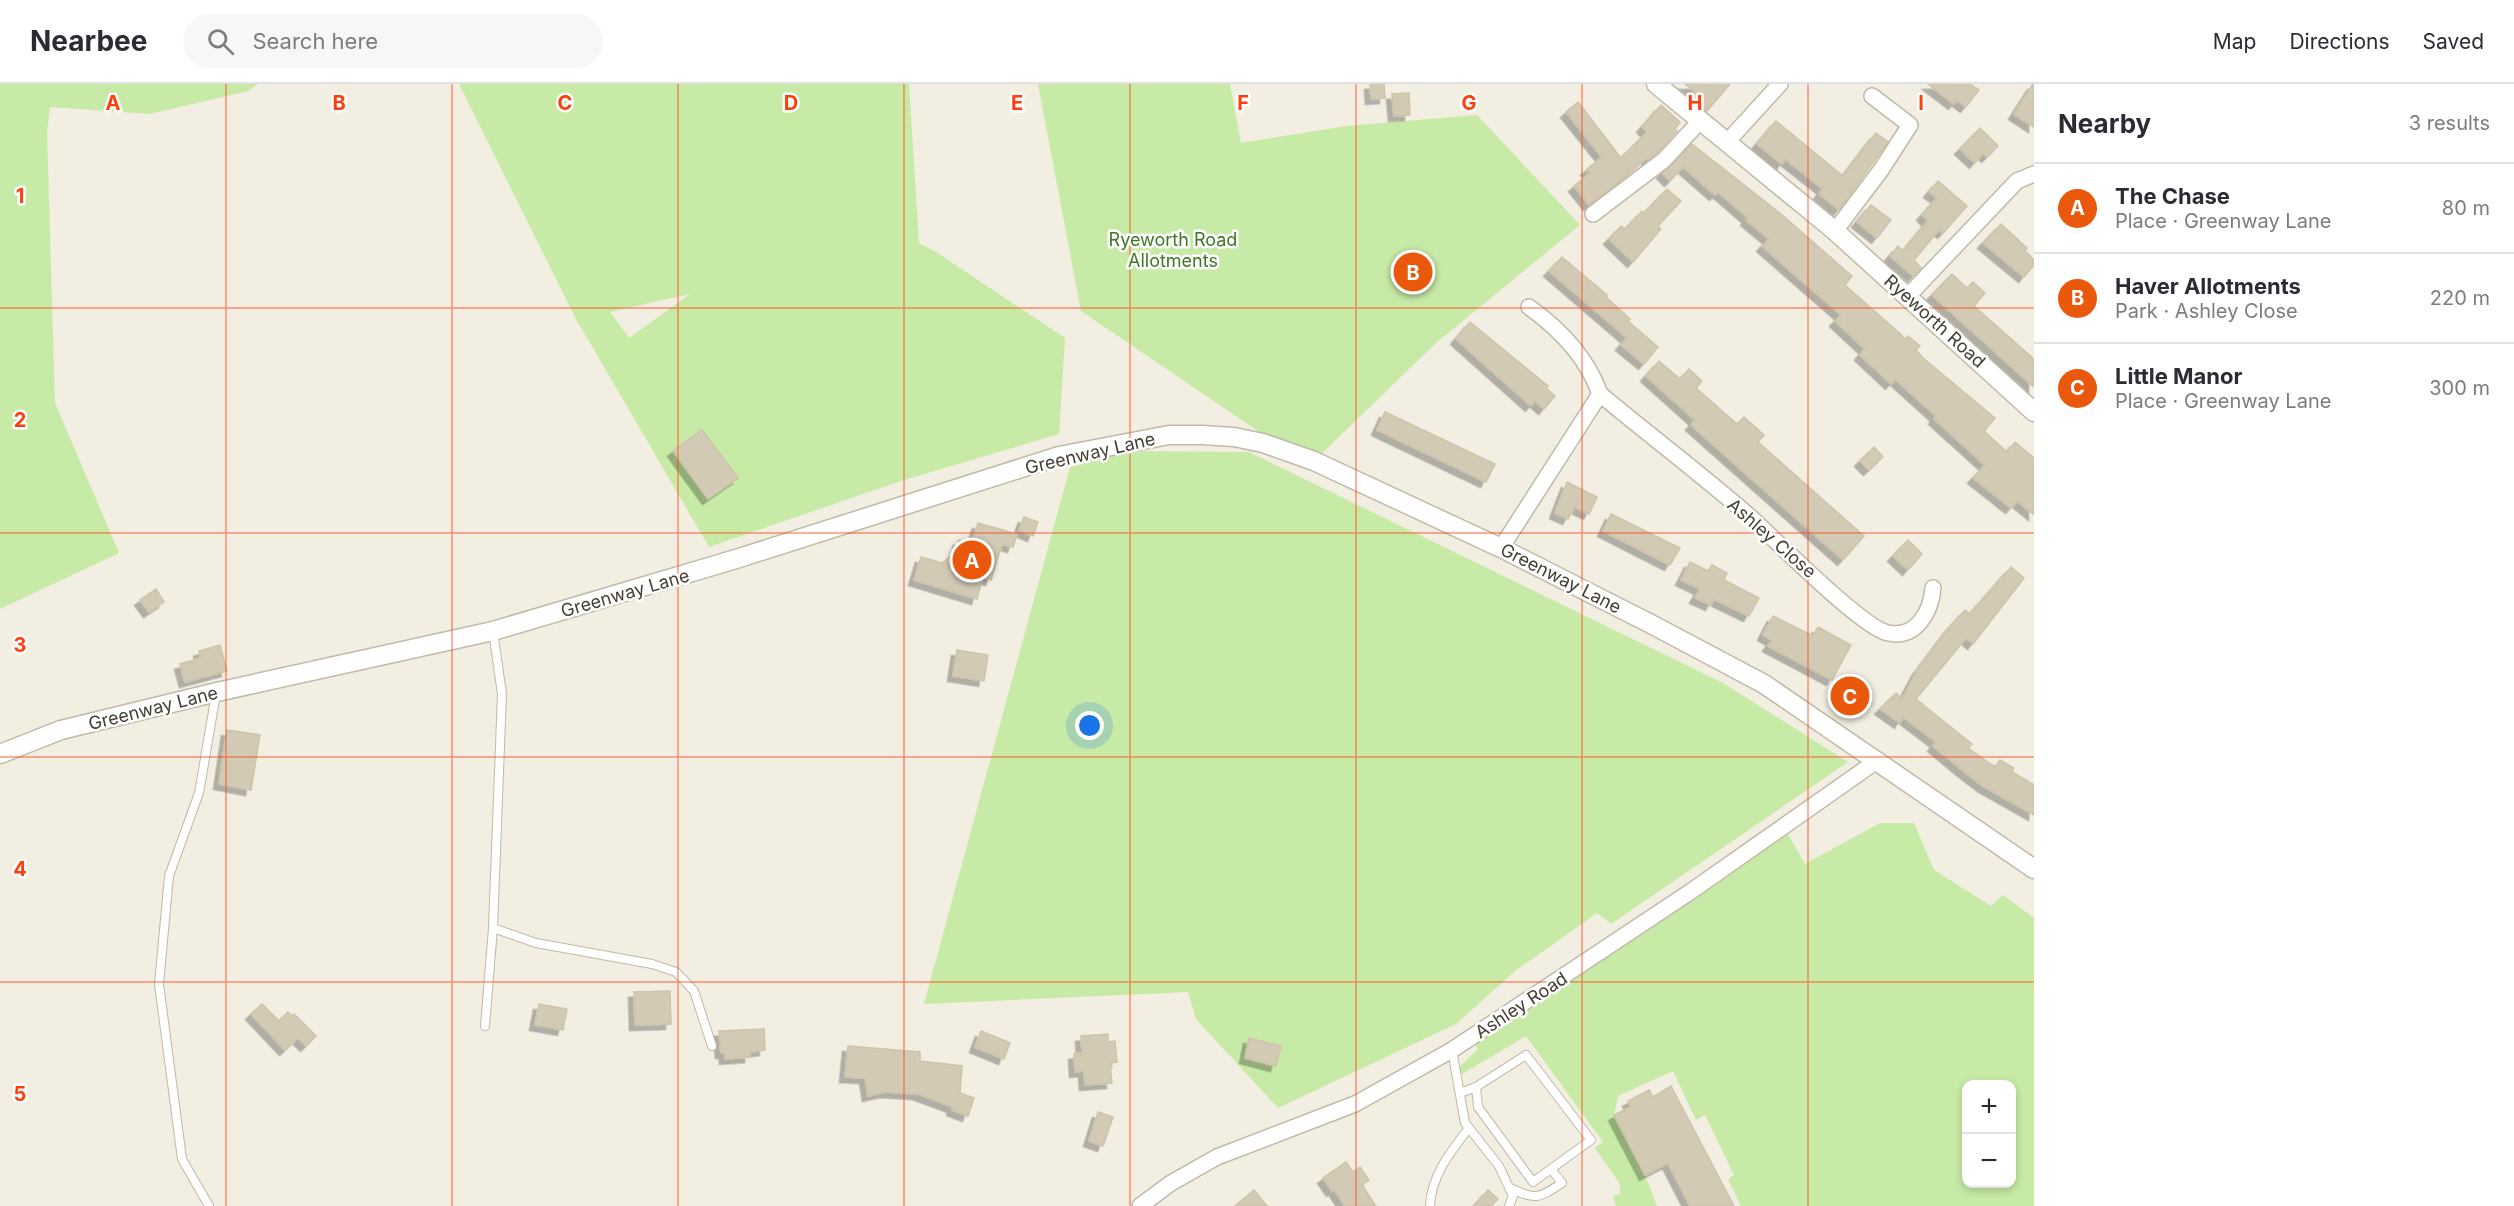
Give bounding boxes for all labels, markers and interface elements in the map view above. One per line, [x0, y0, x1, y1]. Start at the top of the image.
search box [183, 14, 603, 68]
text: Nearbee [30, 24, 147, 58]
icon: search [204, 25, 237, 58]
text: Search here [252, 28, 378, 54]
text: Map [2213, 29, 2256, 54]
text: Directions [2289, 29, 2390, 54]
text: Saved [2423, 29, 2484, 54]
text: A [106, 91, 121, 115]
text: B [332, 91, 346, 115]
text: C [558, 91, 572, 115]
text: D [784, 91, 798, 115]
text: E [1011, 91, 1023, 115]
text: F [1237, 91, 1249, 115]
text: G [1461, 91, 1477, 115]
text: H [1688, 91, 1702, 115]
text: I [1918, 91, 1924, 115]
text: Nearby [2058, 108, 2151, 139]
text: 3 results [2409, 111, 2490, 135]
text: The Chase [2115, 183, 2230, 209]
text: 1 [16, 184, 24, 208]
text: A [2070, 196, 2085, 220]
text: 80 m [2442, 196, 2490, 220]
text: Place · Greenway Lane [2115, 209, 2331, 233]
park label: Ryeworth Road Allotments [1109, 229, 1237, 271]
pin: B [1394, 250, 1432, 294]
street label: Ryeworth Road [1880, 270, 1990, 372]
text: Haver Allotments [2115, 273, 2301, 299]
text: B [2071, 286, 2084, 310]
text: 220 m [2430, 286, 2490, 310]
text: Park · Ashley Close [2115, 299, 2298, 323]
text: Little Manor [2115, 363, 2243, 389]
text: C [2070, 376, 2085, 400]
text: 300 m [2429, 376, 2490, 400]
text: Place · Greenway Lane [2115, 389, 2331, 413]
text: 2 [14, 408, 26, 432]
street label: Greenway Lane [1023, 428, 1157, 478]
street label: Ashley Close [1723, 494, 1821, 582]
pin: A [952, 538, 992, 582]
street label: Greenway Lane [1497, 539, 1625, 617]
street label: Greenway Lane [558, 565, 692, 621]
text: 3 [14, 633, 26, 657]
pin: C [1830, 674, 1870, 718]
street label: Greenway Lane [86, 682, 220, 734]
your location [1075, 711, 1104, 740]
text: 4 [13, 857, 27, 881]
street label: Ashley Road [1471, 967, 1571, 1043]
map controls [1962, 1080, 2016, 1188]
button: + [1962, 1080, 2016, 1134]
text: 5 [14, 1082, 26, 1106]
button: − [1962, 1134, 2016, 1188]

